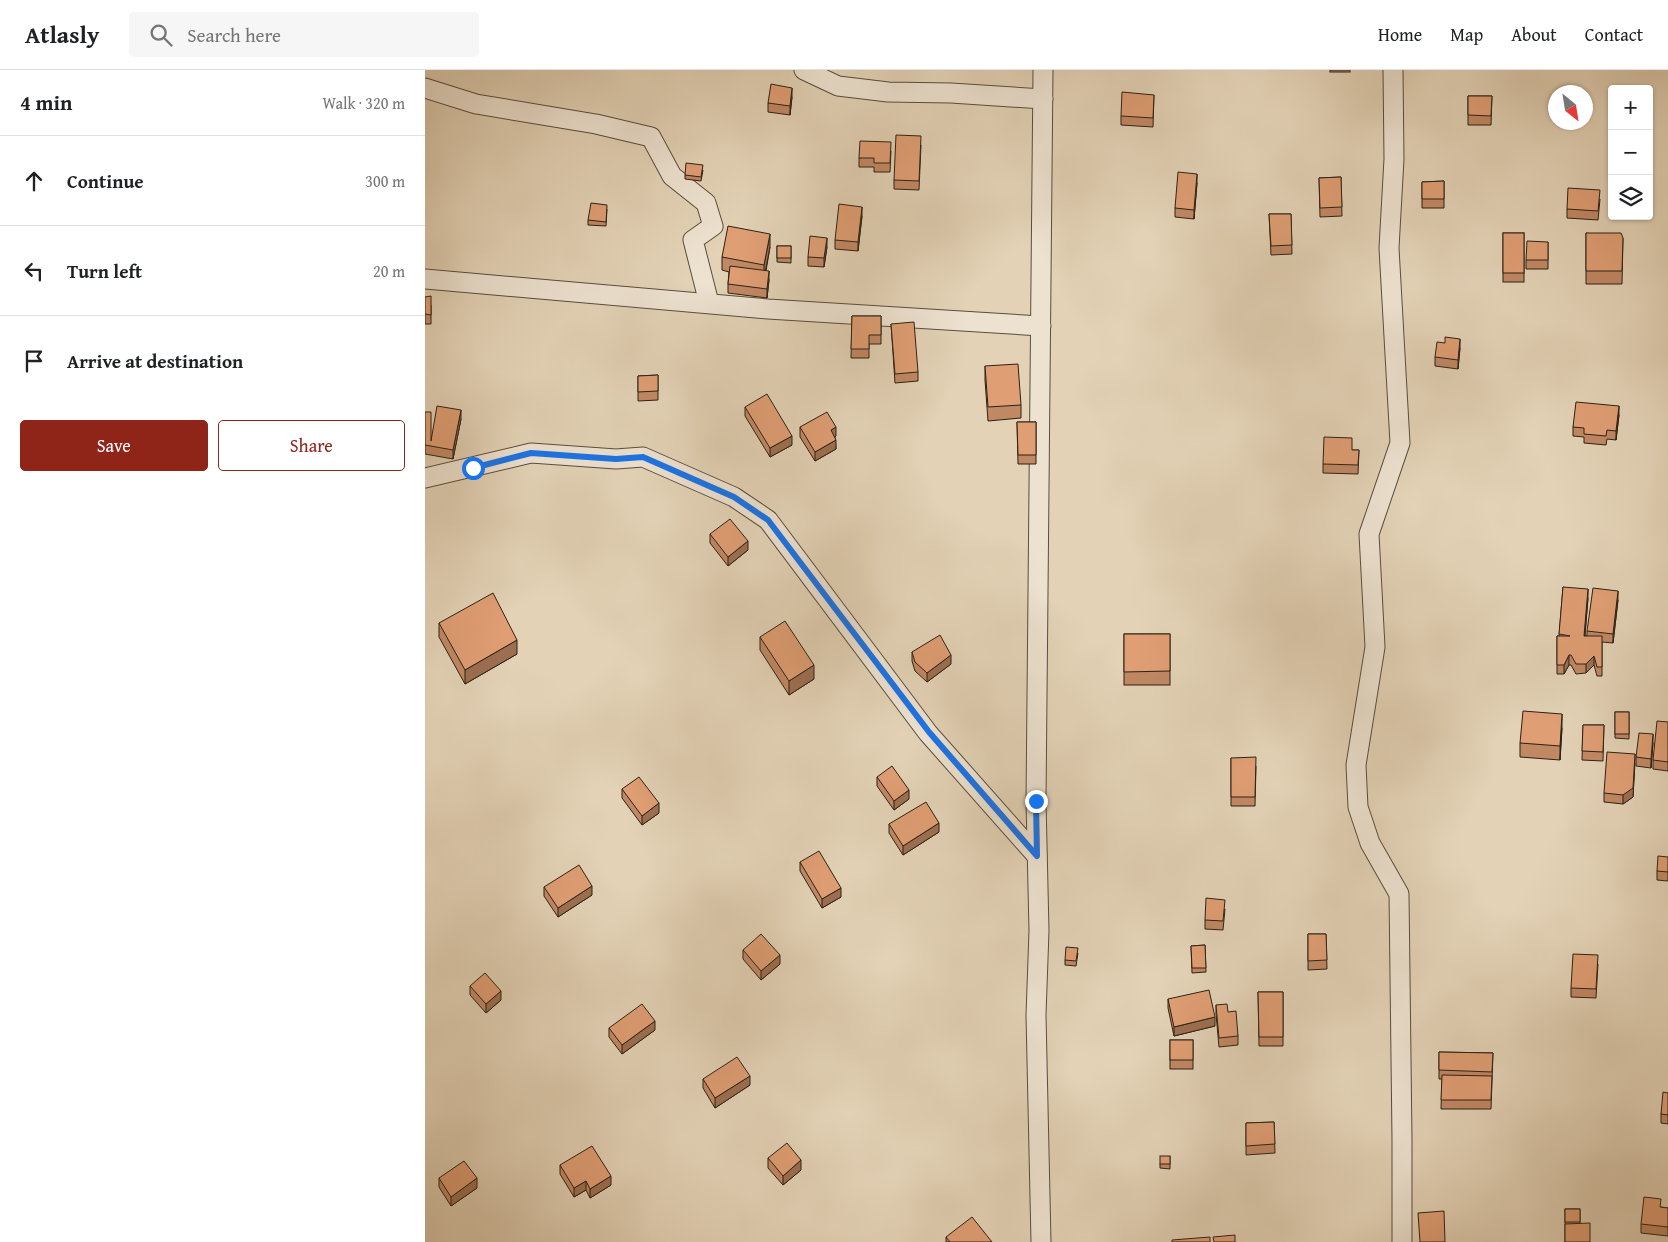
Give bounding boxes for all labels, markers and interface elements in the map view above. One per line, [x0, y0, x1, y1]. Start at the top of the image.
search box [129, 12, 479, 57]
text: Atlasly [25, 17, 99, 52]
icon: search [147, 21, 175, 49]
text: Search here [187, 21, 281, 49]
text: Home [1378, 21, 1422, 48]
text: Map [1450, 21, 1483, 48]
text: About [1511, 21, 1557, 48]
text: Contact [1585, 21, 1643, 48]
north arrow [1548, 85, 1593, 130]
map controls [1608, 85, 1653, 220]
button: + [1608, 85, 1653, 130]
text: 4 min [20, 87, 72, 118]
text: Walk · 320 m [322, 91, 405, 115]
button: − [1608, 130, 1653, 175]
icon: ahead [20, 167, 48, 195]
text: Continue [67, 167, 144, 195]
text: 300 m [365, 169, 405, 193]
button: layers [1608, 175, 1653, 220]
icon: left [20, 257, 48, 285]
text: Turn left [67, 257, 142, 285]
text: 20 m [373, 259, 405, 283]
icon: arrive [20, 347, 48, 375]
text: Arrive at destination [67, 347, 243, 375]
button: Save [20, 420, 208, 471]
button: Share [218, 420, 405, 471]
route start [462, 457, 485, 480]
route end [1025, 790, 1048, 813]

